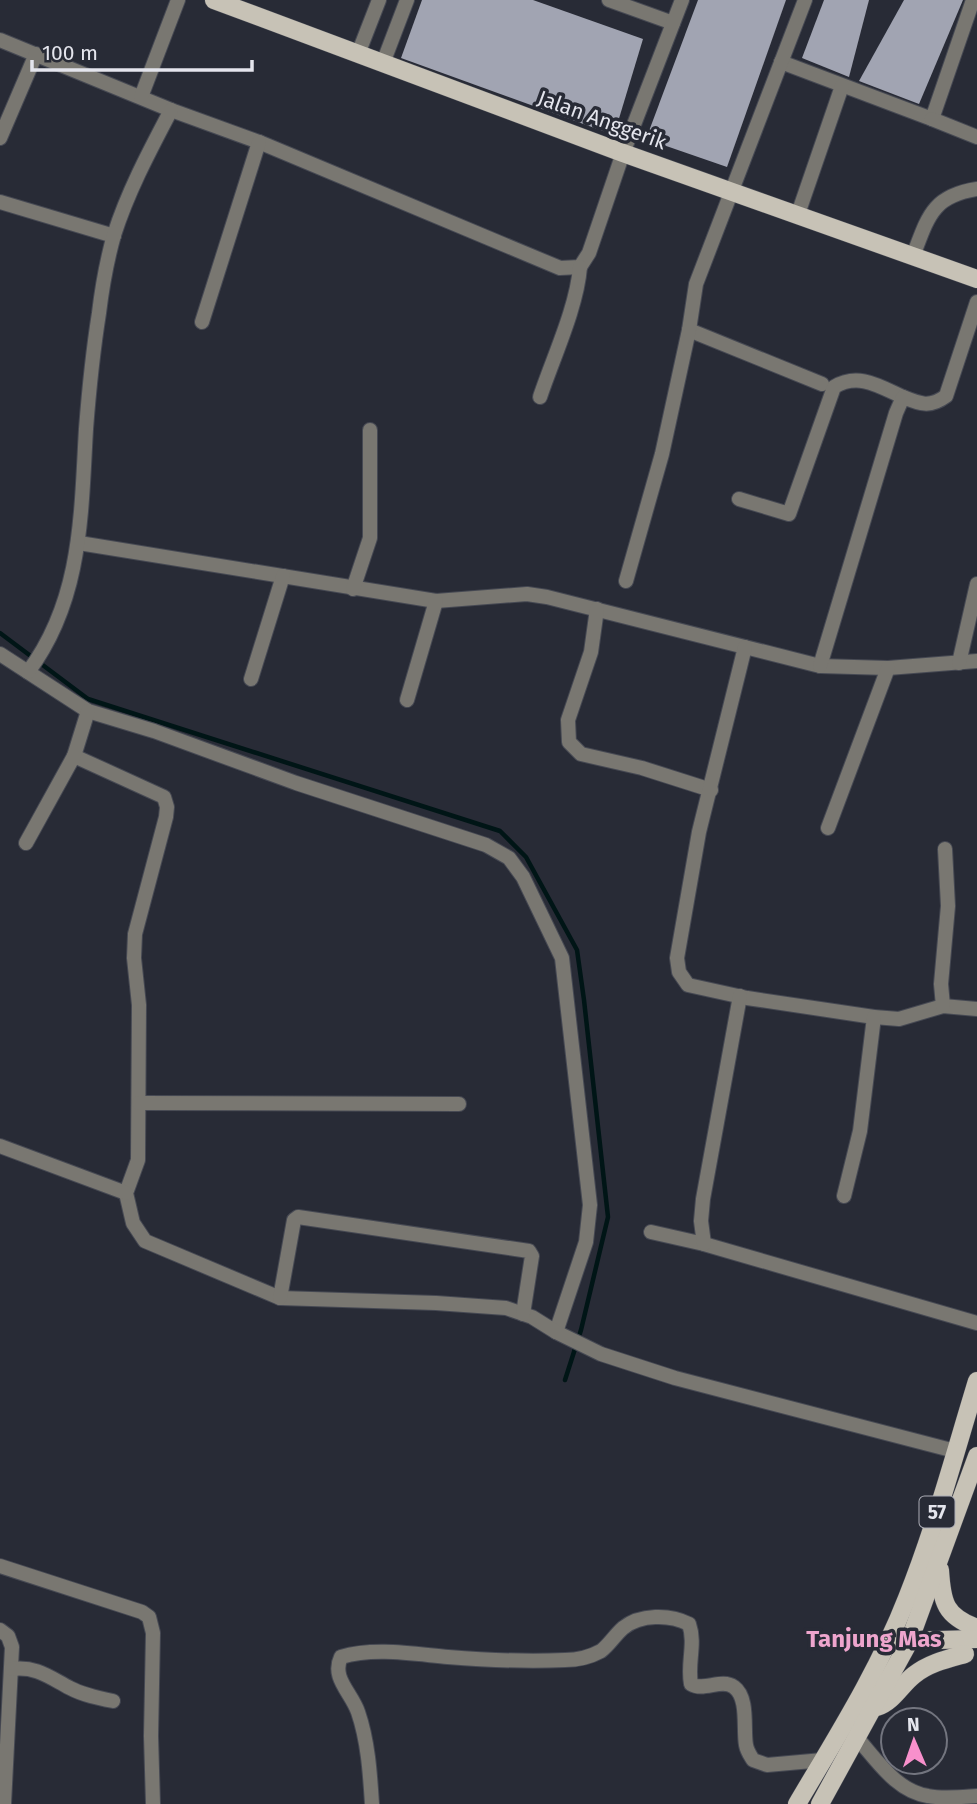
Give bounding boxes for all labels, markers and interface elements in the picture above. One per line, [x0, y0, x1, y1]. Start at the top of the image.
scale bar [32, 28, 252, 72]
text: 100 m [42, 40, 98, 66]
street label: Jalan Anggerik [534, 85, 670, 155]
road number: 57 [920, 1496, 954, 1528]
district label: Tanjung Mas [806, 1625, 942, 1653]
north arrow [879, 1706, 949, 1776]
text: N [907, 1713, 920, 1736]

